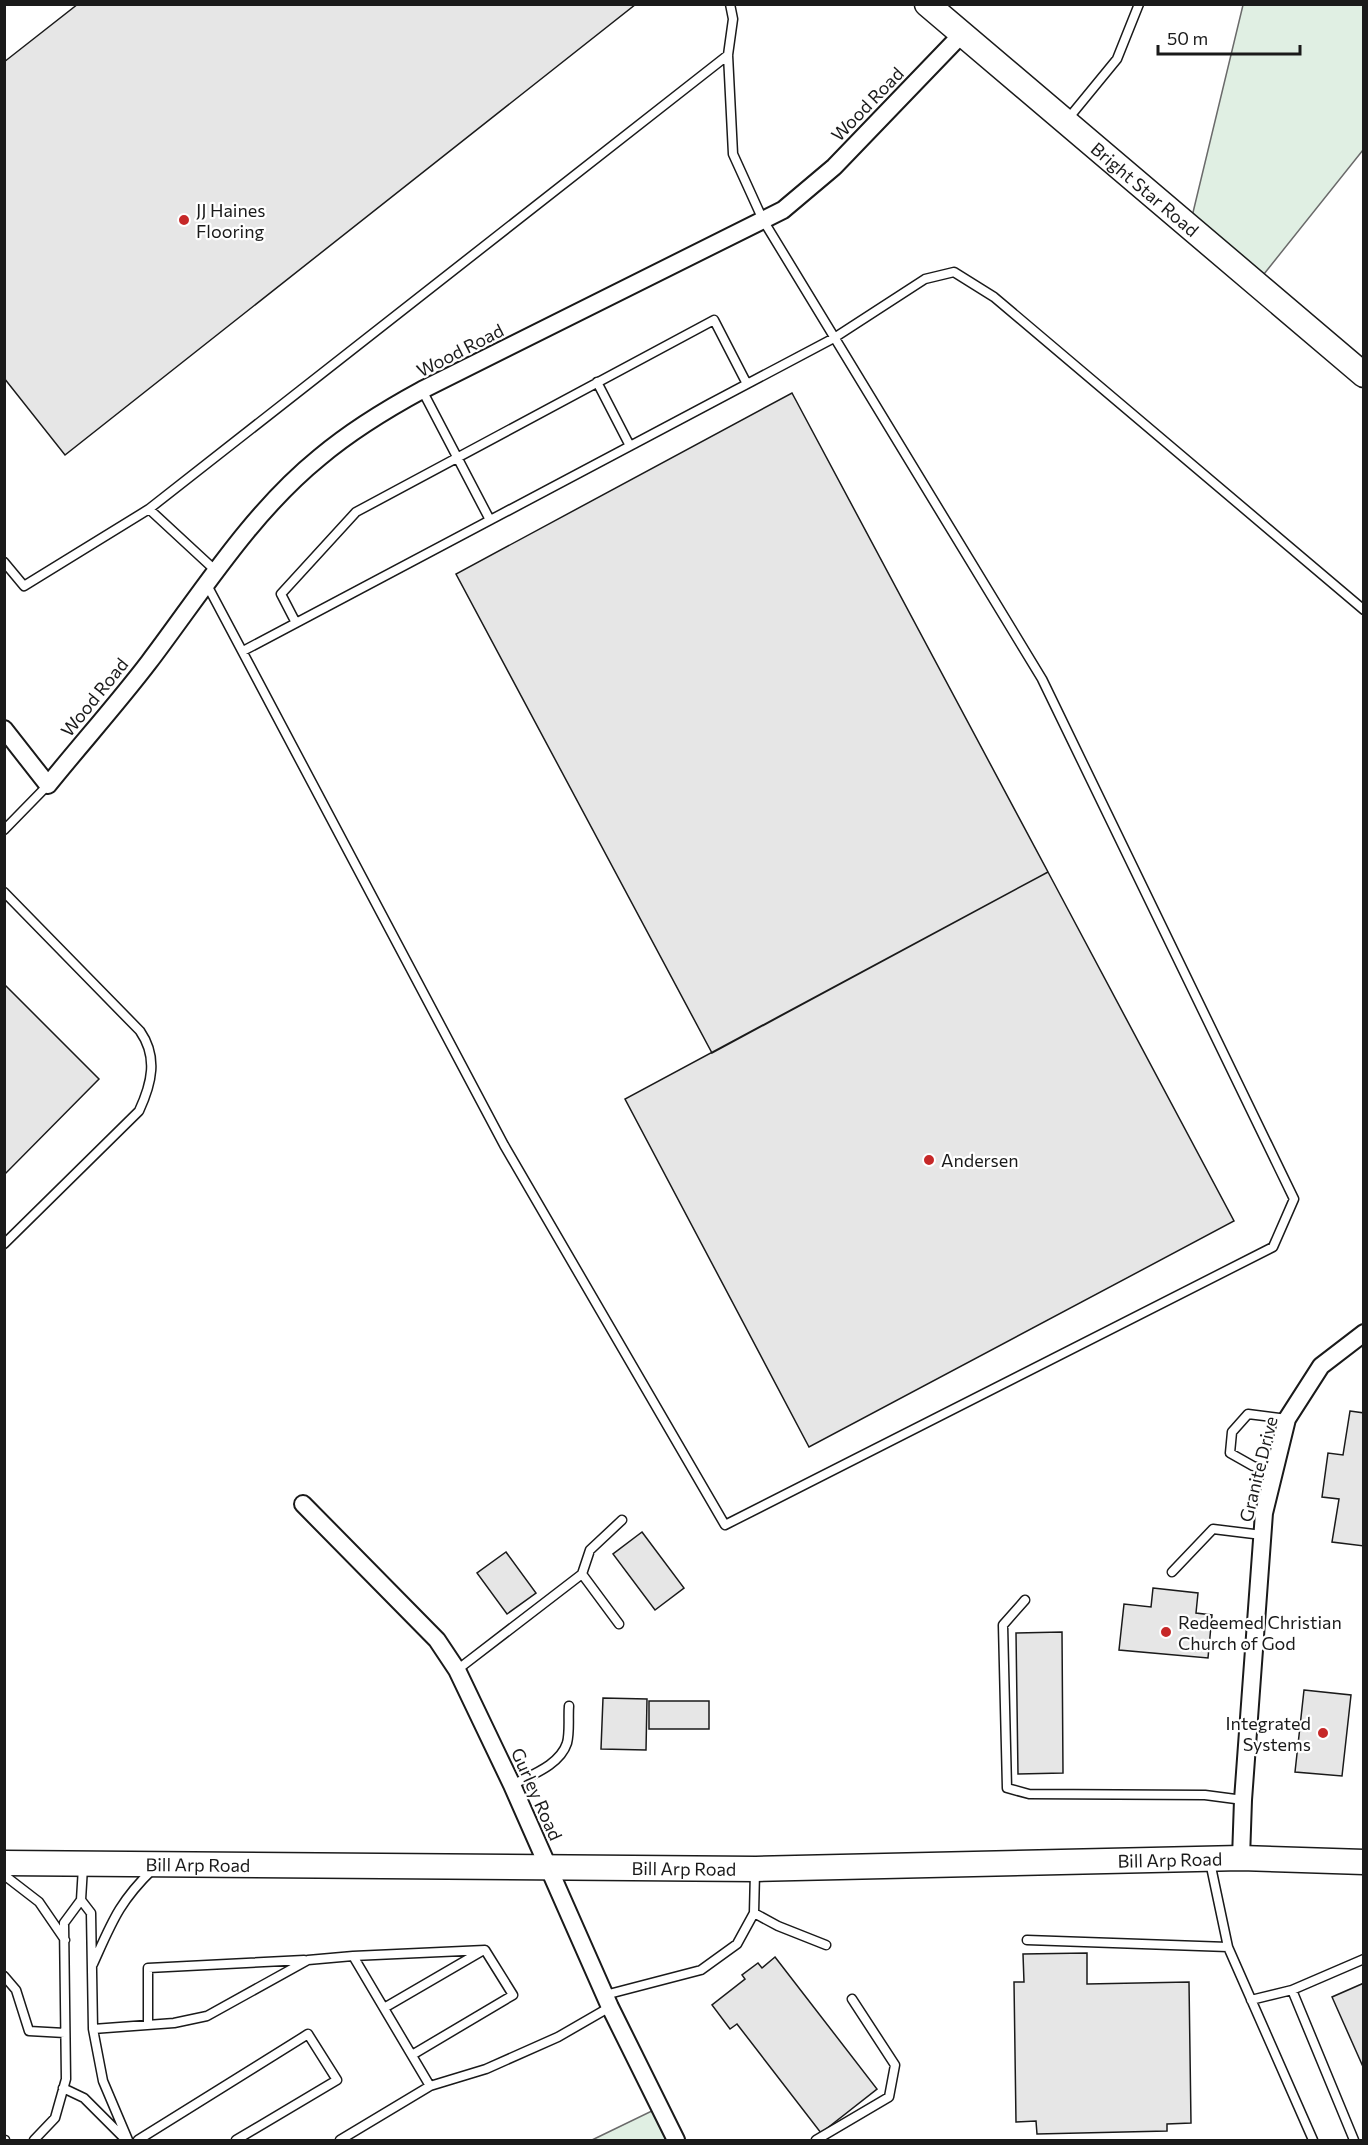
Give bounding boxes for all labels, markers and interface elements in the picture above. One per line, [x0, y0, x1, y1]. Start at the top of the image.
scale bar [1158, 18, 1300, 56]
text: 50 m [1167, 27, 1208, 49]
street label: Wood Road [826, 62, 908, 146]
street label: Bright Star Road [1087, 137, 1203, 241]
place label: JJ Haines Flooring [196, 199, 265, 242]
marker: JJ Haines Flooring [177, 213, 191, 227]
street label: Wood Road [413, 319, 507, 381]
street label: Wood Road [56, 653, 132, 741]
place label: Andersen [941, 1149, 1019, 1171]
marker: Andersen [922, 1153, 936, 1167]
street label: Granite Drive [1234, 1414, 1282, 1524]
place label: Redeemed Christian Church of God [1178, 1611, 1342, 1654]
marker: Redeemed Christian Church of God [1159, 1625, 1173, 1639]
place label: Integrated Systems [1226, 1712, 1311, 1755]
marker: Integrated Systems [1316, 1726, 1330, 1740]
street label: Gurley Road [507, 1744, 567, 1844]
street label: Bill Arp Road [1117, 1847, 1222, 1872]
street label: Bill Arp Road [146, 1853, 250, 1876]
street label: Bill Arp Road [632, 1857, 736, 1880]

